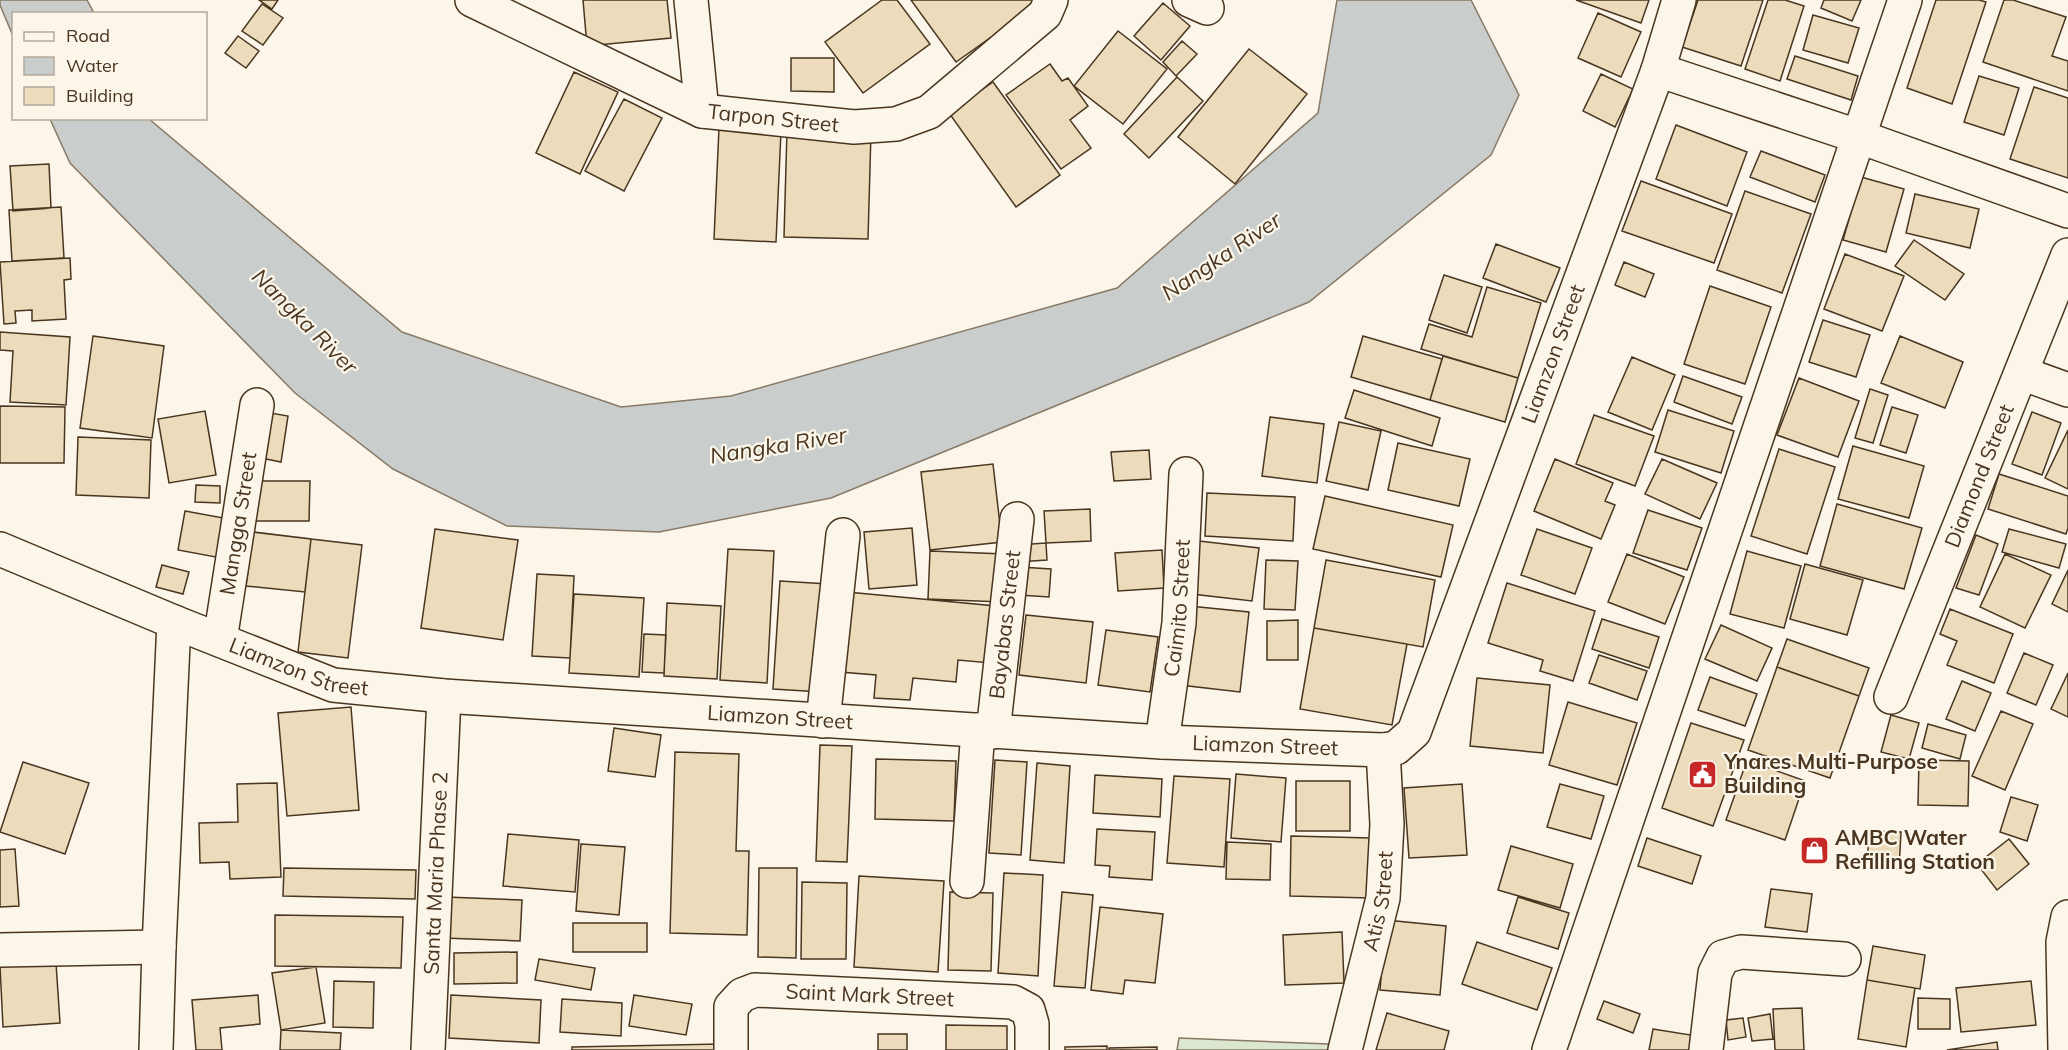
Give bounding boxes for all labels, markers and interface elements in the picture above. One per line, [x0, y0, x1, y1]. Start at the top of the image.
legend [12, 12, 207, 120]
text: Road [66, 24, 110, 47]
text: Water [66, 54, 119, 77]
text: Building [66, 84, 134, 107]
street label: Tarpon Street [706, 98, 840, 137]
water label: Nangka River [1156, 205, 1287, 306]
water label: Nangka River [246, 262, 364, 380]
street label: Liamzon Street [1515, 281, 1590, 427]
street label: Diamond Street [1938, 400, 2019, 551]
water label: Nangka River [708, 420, 849, 470]
street label: Mangga Street [213, 450, 261, 597]
street label: Caimito Street [1157, 539, 1195, 678]
street label: Bayabas Street [983, 549, 1025, 700]
street label: Liamzon Street [226, 631, 370, 700]
street label: Liamzon Street [706, 699, 854, 734]
street label: Liamzon Street [1192, 729, 1339, 760]
place label: Ynares Multi-Purpose Building [1723, 748, 1938, 798]
public building icon: Ynares Multi-Purpose Building [1687, 758, 1719, 790]
street label: Santa Maria Phase 2 [417, 771, 453, 975]
place label: AMBC Water Refilling Station [1835, 824, 1995, 874]
shop icon: AMBC Water Refilling Station [1798, 834, 1830, 866]
street label: Atis Street [1356, 850, 1398, 954]
street label: Saint Mark Street [785, 977, 955, 1011]

